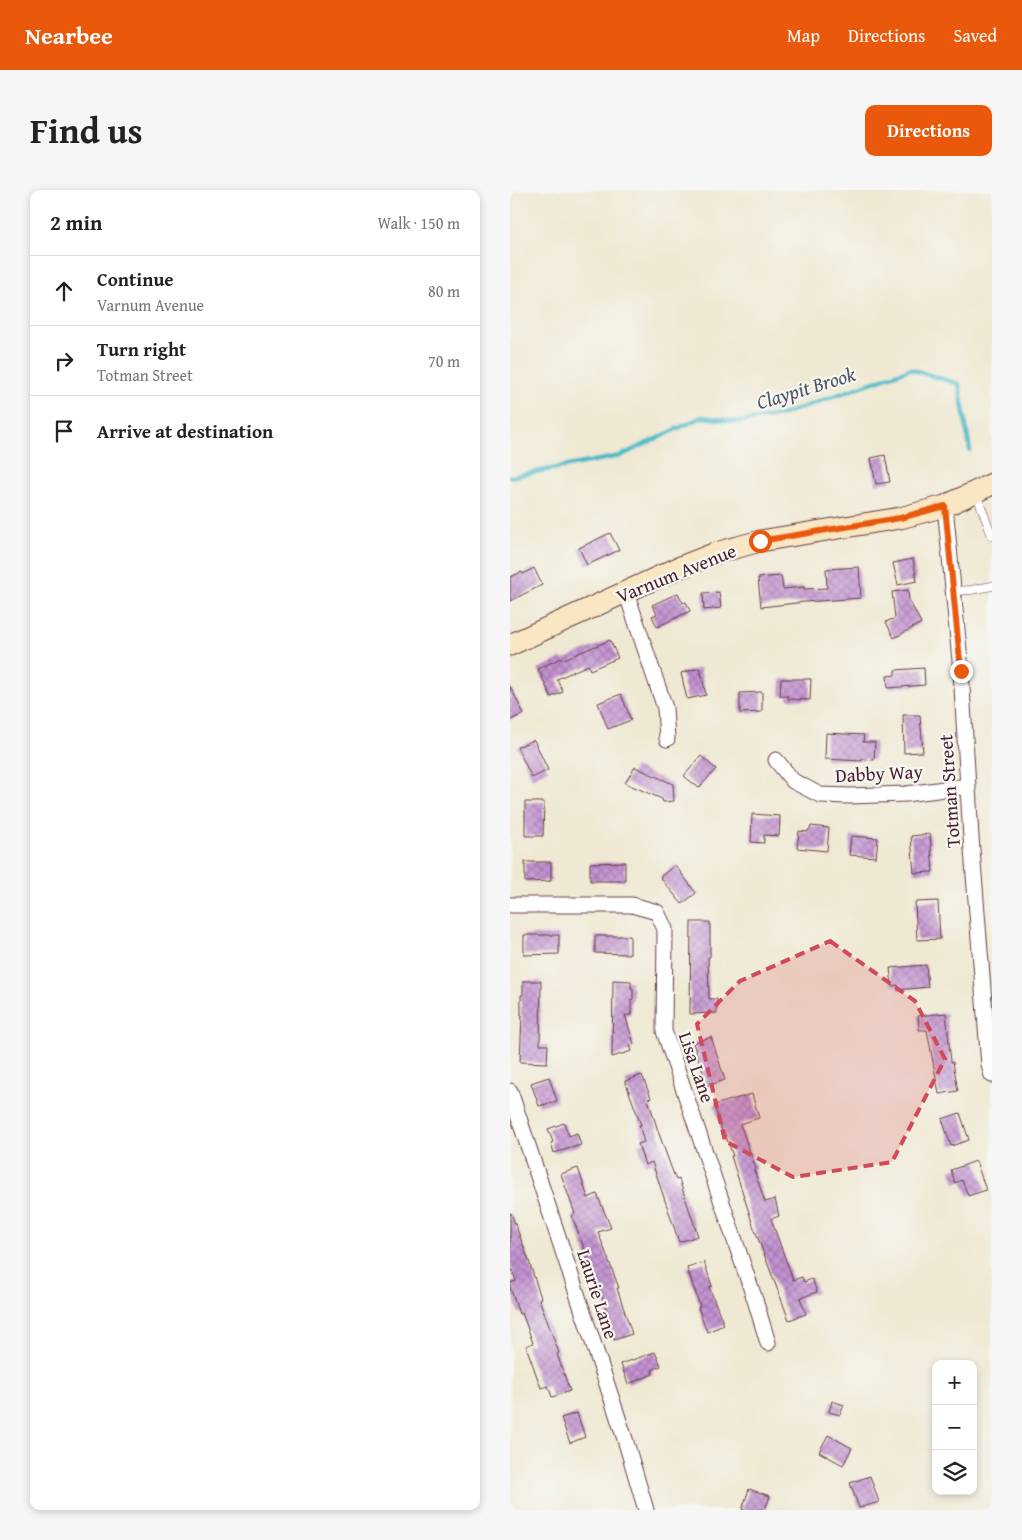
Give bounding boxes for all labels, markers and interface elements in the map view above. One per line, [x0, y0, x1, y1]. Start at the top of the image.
text: Nearbee [25, 18, 113, 53]
text: Map [787, 22, 820, 49]
text: Directions [848, 22, 925, 49]
text: Saved [953, 22, 997, 49]
text: Find us [30, 105, 143, 156]
button: Directions [865, 105, 992, 156]
text: 2 min [50, 207, 102, 238]
text: Walk · 150 m [377, 211, 460, 235]
text: Continue [97, 265, 174, 293]
icon: ahead [50, 277, 78, 305]
text: 80 m [428, 279, 460, 303]
text: Varnum Avenue [97, 293, 204, 317]
text: Turn right [97, 335, 186, 363]
icon: right [50, 347, 78, 375]
text: 70 m [428, 349, 460, 373]
water label: Claypit Brook [753, 358, 860, 416]
text: Totman Street [97, 363, 193, 387]
icon: arrive [50, 417, 78, 445]
text: Arrive at destination [97, 417, 273, 445]
route start [749, 530, 772, 553]
street label: Varnum Avenue [612, 536, 740, 610]
route end [950, 660, 973, 683]
street label: Totman Street [931, 733, 967, 849]
street label: Dabby Way [834, 757, 924, 789]
street label: Lisa Lane [672, 1028, 722, 1106]
street label: Laurie Lane [570, 1246, 626, 1342]
map controls [932, 1360, 977, 1495]
button: + [932, 1360, 977, 1405]
button: − [932, 1405, 977, 1450]
button: layers [932, 1450, 977, 1495]

